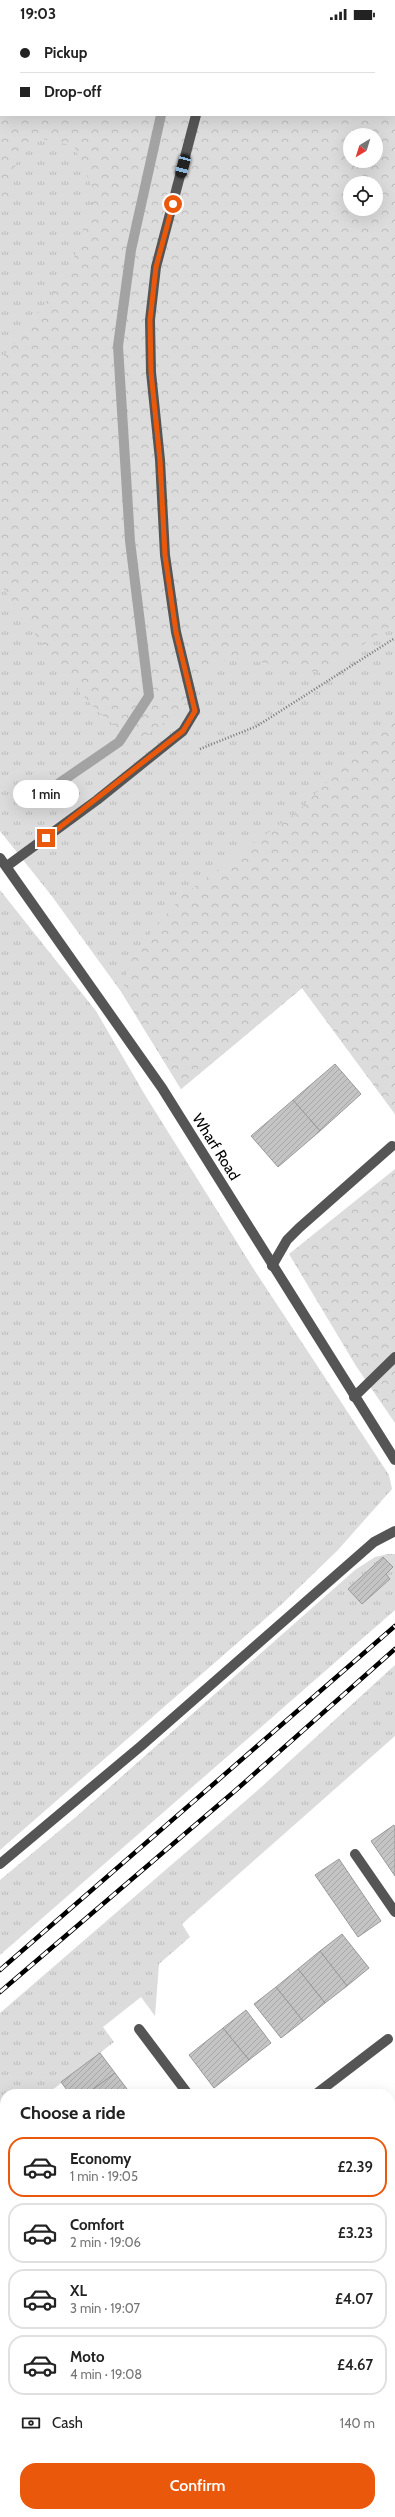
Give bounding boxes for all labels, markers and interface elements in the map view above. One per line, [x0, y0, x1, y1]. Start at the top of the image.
text: 19:03 [20, 5, 56, 23]
text: Pickup [44, 44, 87, 62]
text: Drop-off [44, 83, 102, 101]
north arrow [343, 128, 383, 168]
map controls [343, 128, 383, 216]
car [174, 153, 192, 179]
button: locate [343, 176, 383, 216]
route start [164, 195, 182, 213]
callout: 1 min [13, 780, 79, 808]
text: 1 min [31, 786, 61, 802]
route end [37, 829, 55, 847]
street label: Wharf Road [188, 1110, 244, 1184]
text: Choose a ride [20, 2102, 125, 2124]
icon: car [22, 2149, 58, 2185]
text: Economy [70, 2150, 131, 2168]
text: £2.39 [337, 2158, 373, 2176]
text: 1 min · 19:05 [70, 2168, 138, 2184]
icon: car [22, 2215, 58, 2251]
text: Comfort [70, 2216, 124, 2234]
text: £3.23 [338, 2224, 373, 2242]
text: 2 min · 19:06 [70, 2234, 141, 2250]
icon: car [22, 2281, 58, 2317]
text: XL [70, 2282, 87, 2300]
text: £4.07 [335, 2290, 373, 2308]
text: 3 min · 19:07 [70, 2300, 140, 2316]
icon: car [22, 2347, 58, 2383]
text: Moto [70, 2348, 104, 2366]
text: £4.67 [337, 2356, 373, 2374]
text: 4 min · 19:08 [70, 2366, 142, 2382]
icon: cash [20, 2412, 42, 2434]
text: Cash [52, 2414, 83, 2432]
text: 140 m [340, 2415, 375, 2431]
button: Confirm [20, 2463, 375, 2509]

